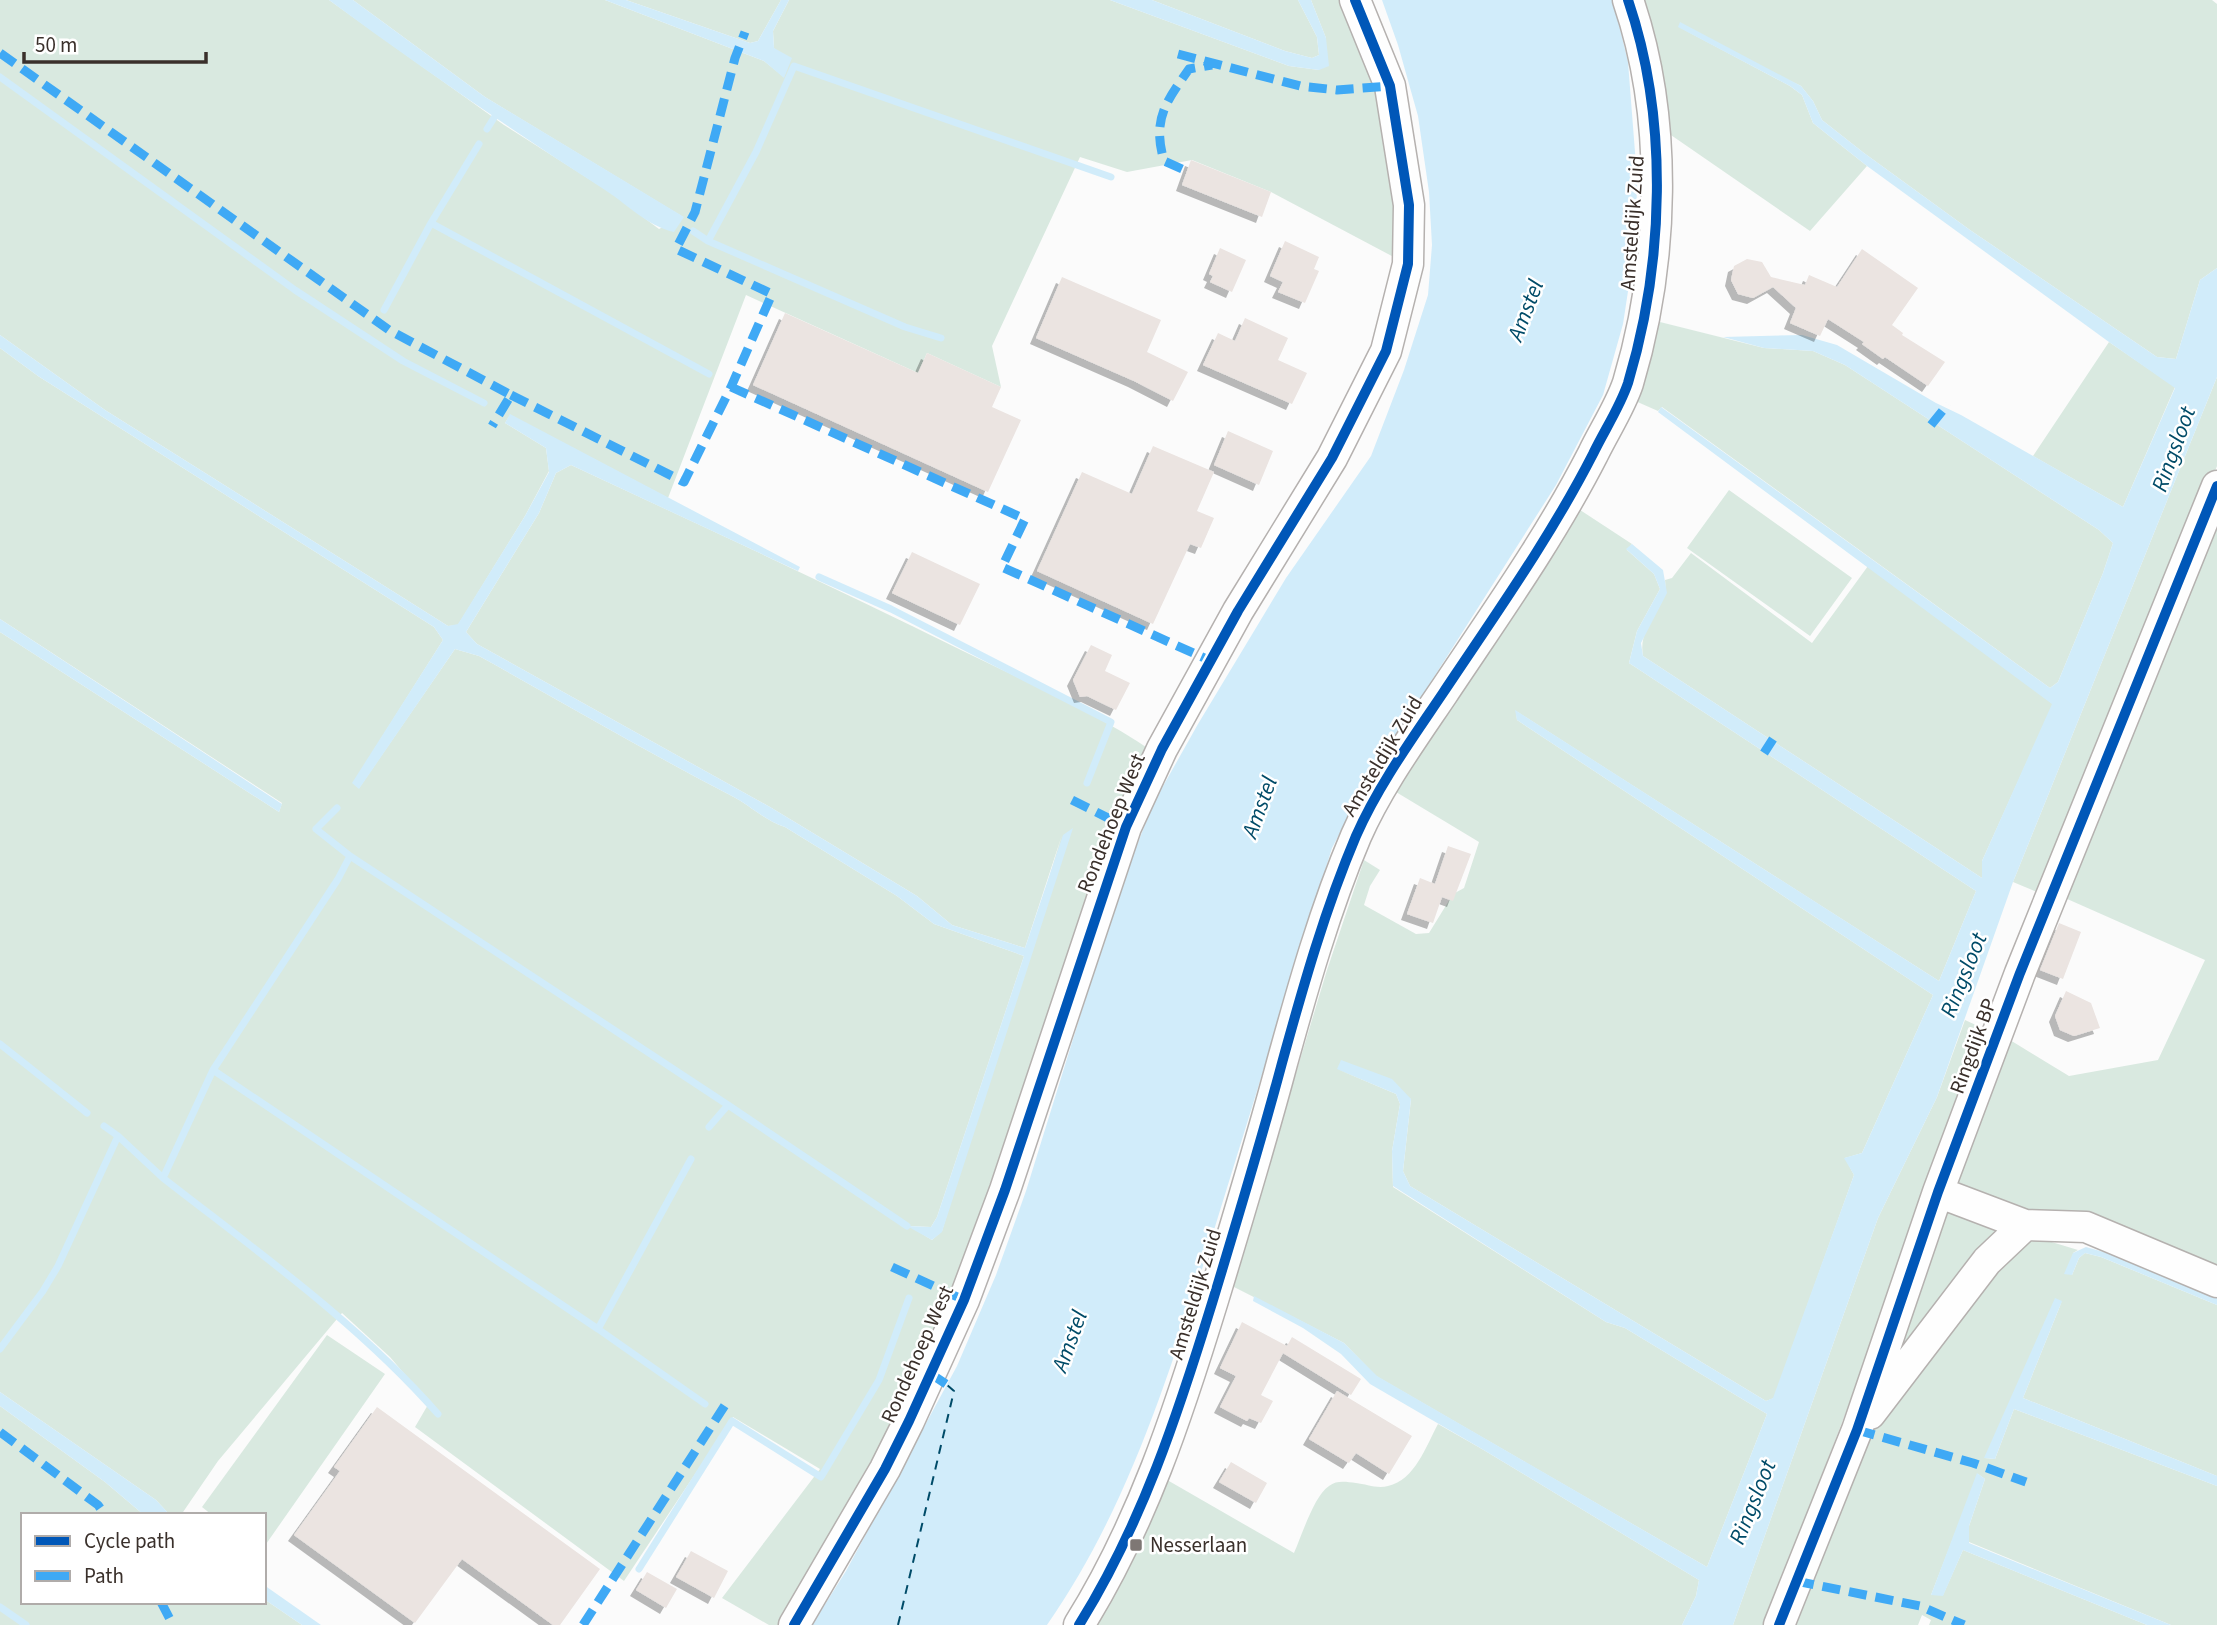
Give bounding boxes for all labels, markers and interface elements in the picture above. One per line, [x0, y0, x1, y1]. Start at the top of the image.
scale bar [24, 21, 206, 65]
text: 50 m [35, 30, 77, 60]
street label: Amsteldijk Zuid [1612, 154, 1652, 292]
water label: Amstel [1498, 274, 1552, 348]
water label: Ringsloot [2143, 401, 2204, 496]
street label: Amsteldijk Zuid [1334, 690, 1430, 822]
street label: Rondehoep West [1069, 749, 1153, 897]
water label: Amstel [1232, 772, 1286, 844]
water label: Ringsloot [1932, 927, 1996, 1022]
street label: Ringdijk BP [1942, 994, 2004, 1098]
street label: Amsteldijk Zuid [1161, 1225, 1229, 1363]
street label: Rondehoep West [873, 1280, 961, 1428]
water label: Amstel [1042, 1306, 1096, 1378]
water label: Ringsloot [1721, 1454, 1785, 1549]
legend [21, 1513, 266, 1604]
text: Cycle path [84, 1526, 175, 1556]
place label: Nesserlaan [1150, 1530, 1247, 1560]
marker: Nesserlaan [1128, 1537, 1144, 1553]
text: Path [84, 1561, 124, 1591]

